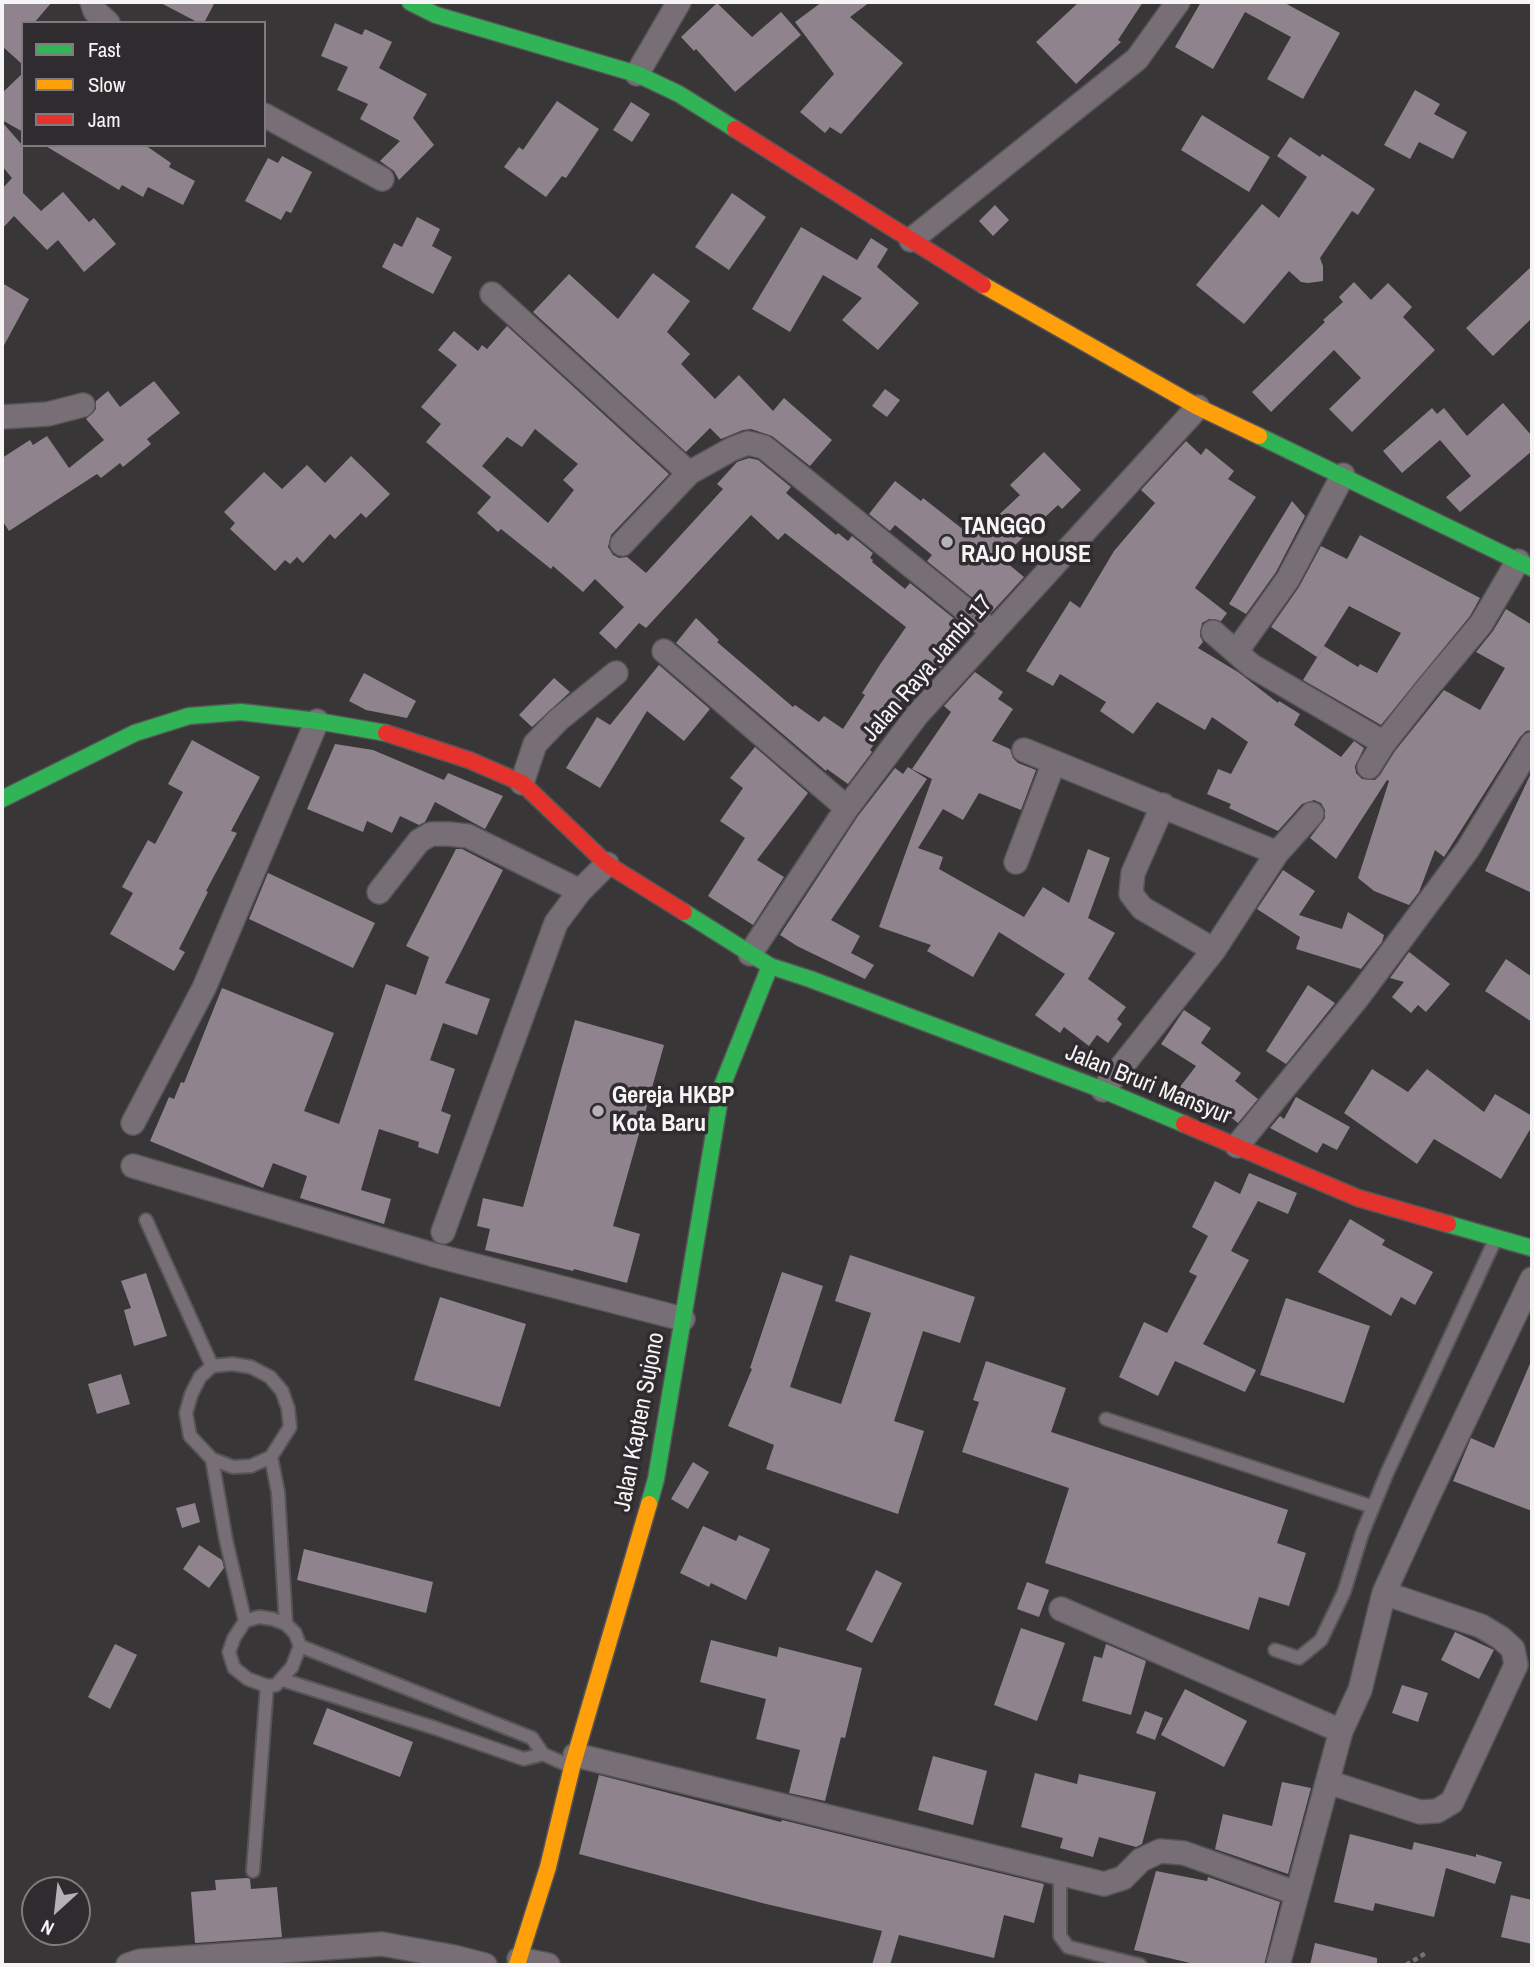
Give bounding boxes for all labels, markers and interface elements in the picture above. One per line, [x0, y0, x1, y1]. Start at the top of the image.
legend [21, 21, 266, 147]
text: Fast [88, 35, 121, 64]
text: Slow [88, 70, 125, 99]
text: Jam [88, 105, 121, 134]
place label: TANGGO RAJO HOUSE [961, 514, 1091, 570]
marker: TANGGO RAJO HOUSE [939, 534, 955, 550]
street label: Jalan Raya Jambi 17 [856, 590, 1000, 748]
street label: Jalan Bruri Mansyur [1061, 1039, 1235, 1131]
place label: Gereja HKBP Kota Baru [612, 1083, 734, 1139]
marker: Gereja HKBP Kota Baru [590, 1103, 606, 1119]
street label: Jalan Kapten Sujono [609, 1330, 671, 1514]
north arrow [21, 1876, 91, 1946]
text: N [36, 1914, 58, 1942]

